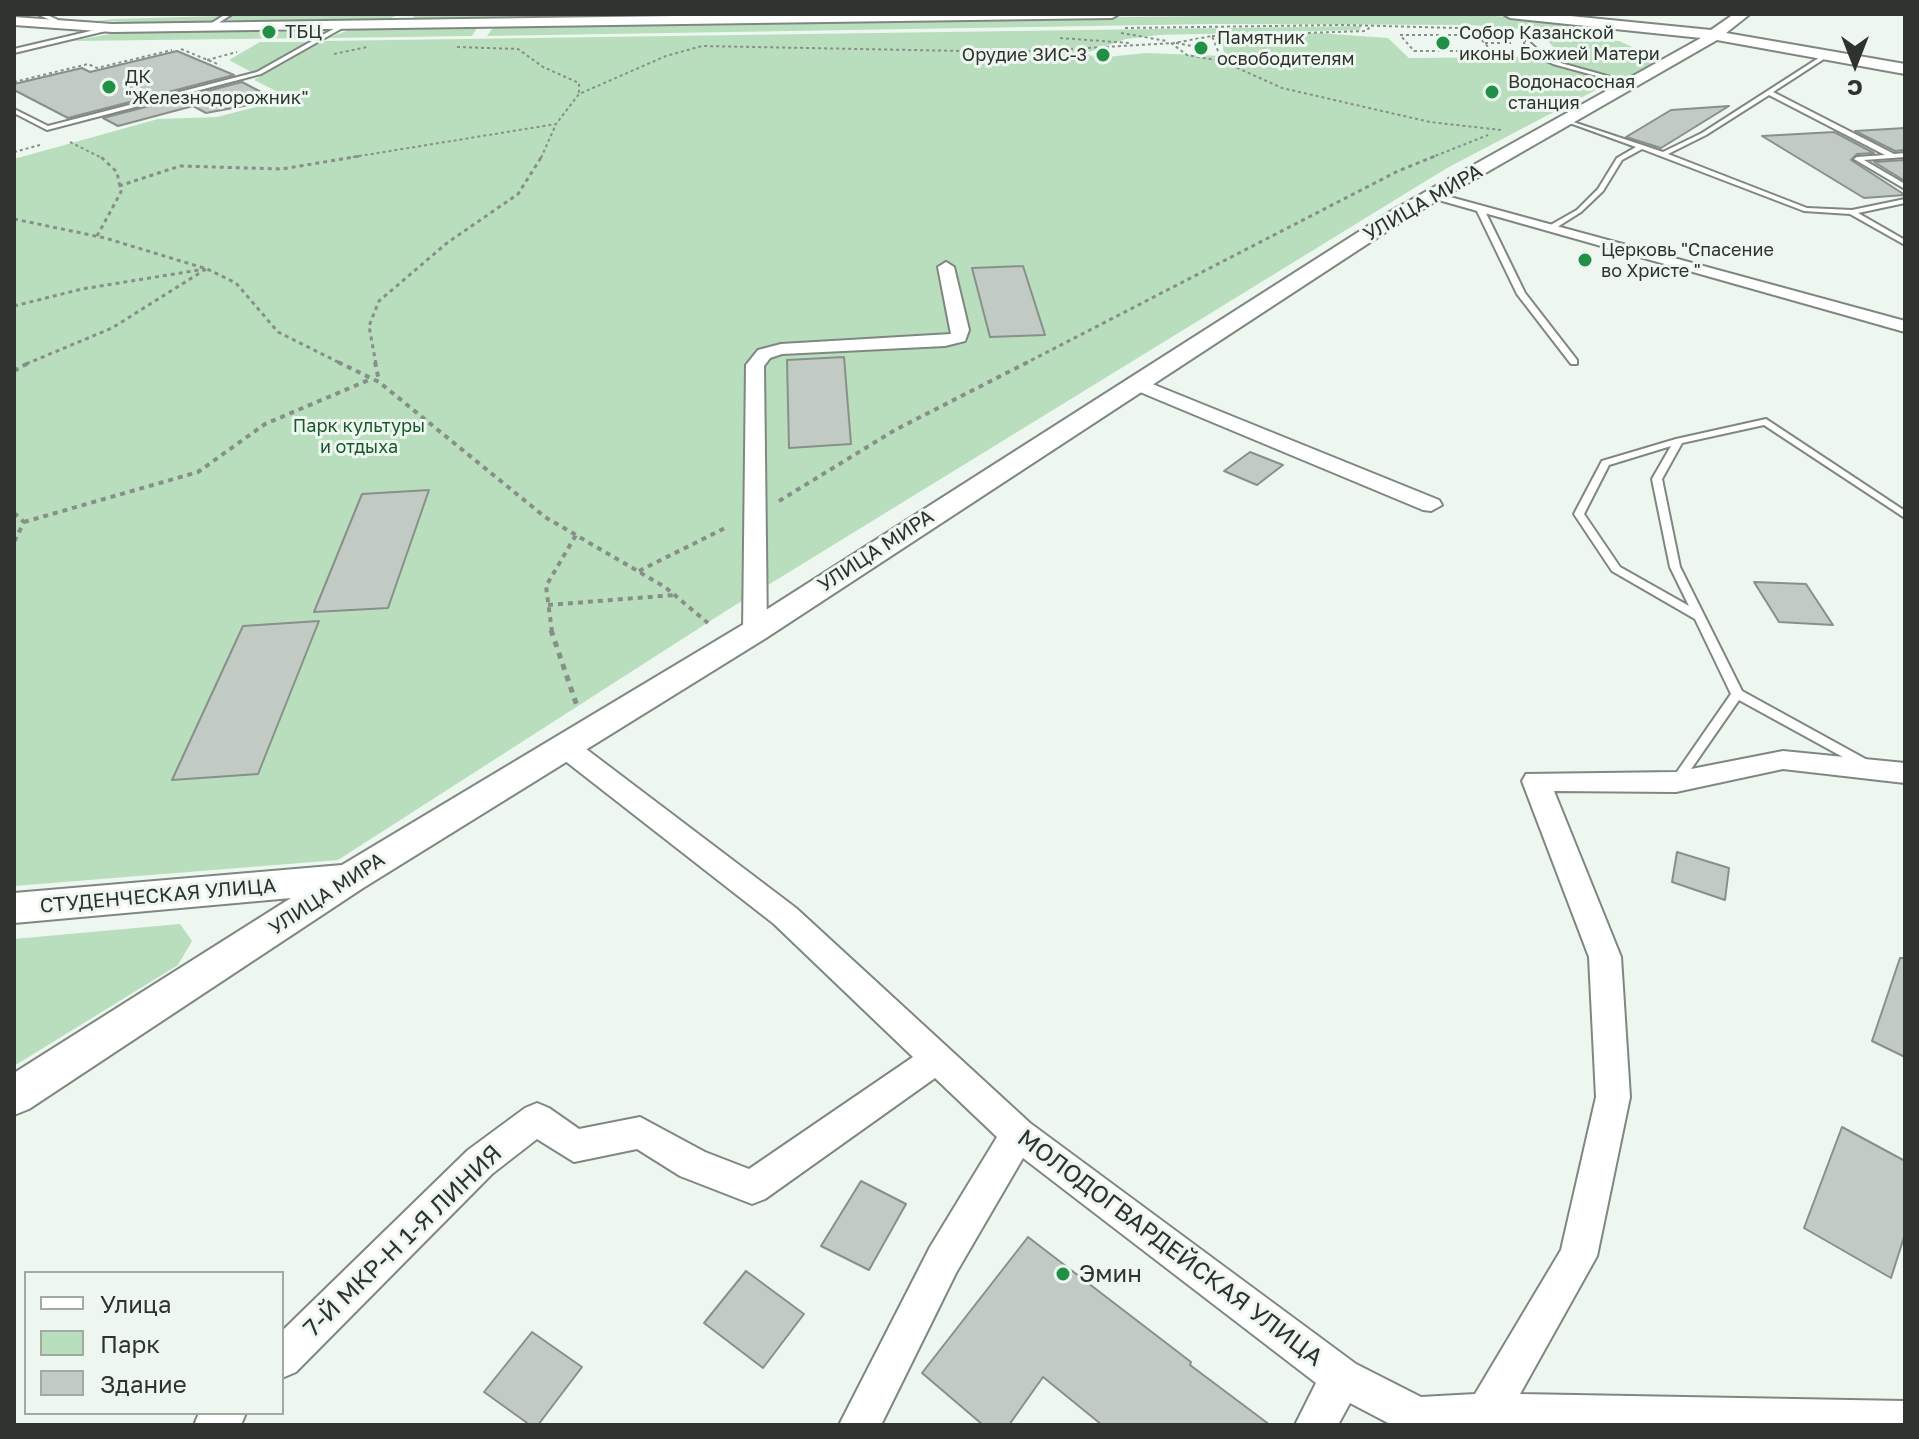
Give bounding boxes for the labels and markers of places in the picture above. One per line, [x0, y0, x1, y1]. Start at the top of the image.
place label: ТБЦ [285, 21, 322, 43]
place label: Собор Казанской иконы Божией Матери [1459, 22, 1660, 64]
marker: ТБЦ [260, 23, 278, 41]
place label: Памятник освободителям [1217, 27, 1354, 70]
marker: Собор Казанской иконы Божией Матери [1434, 34, 1452, 52]
marker: Памятник освободителям [1192, 39, 1210, 57]
place label: Орудие ЗИС-3 [962, 44, 1087, 66]
marker: Орудие ЗИС-3 [1094, 46, 1112, 64]
place label: ДК "Железнодорожник" [125, 66, 309, 108]
place label: Водонасосная станция [1508, 71, 1635, 114]
marker: ДК "Железнодорожник" [100, 78, 118, 96]
marker: Водонасосная станция [1483, 83, 1501, 101]
place label: Церковь "Спасение во Христе " [1601, 239, 1774, 282]
marker: Церковь "Спасение во Христе " [1576, 251, 1594, 269]
place label: Эмин [1079, 1260, 1142, 1288]
marker: Эмин [1054, 1265, 1072, 1283]

